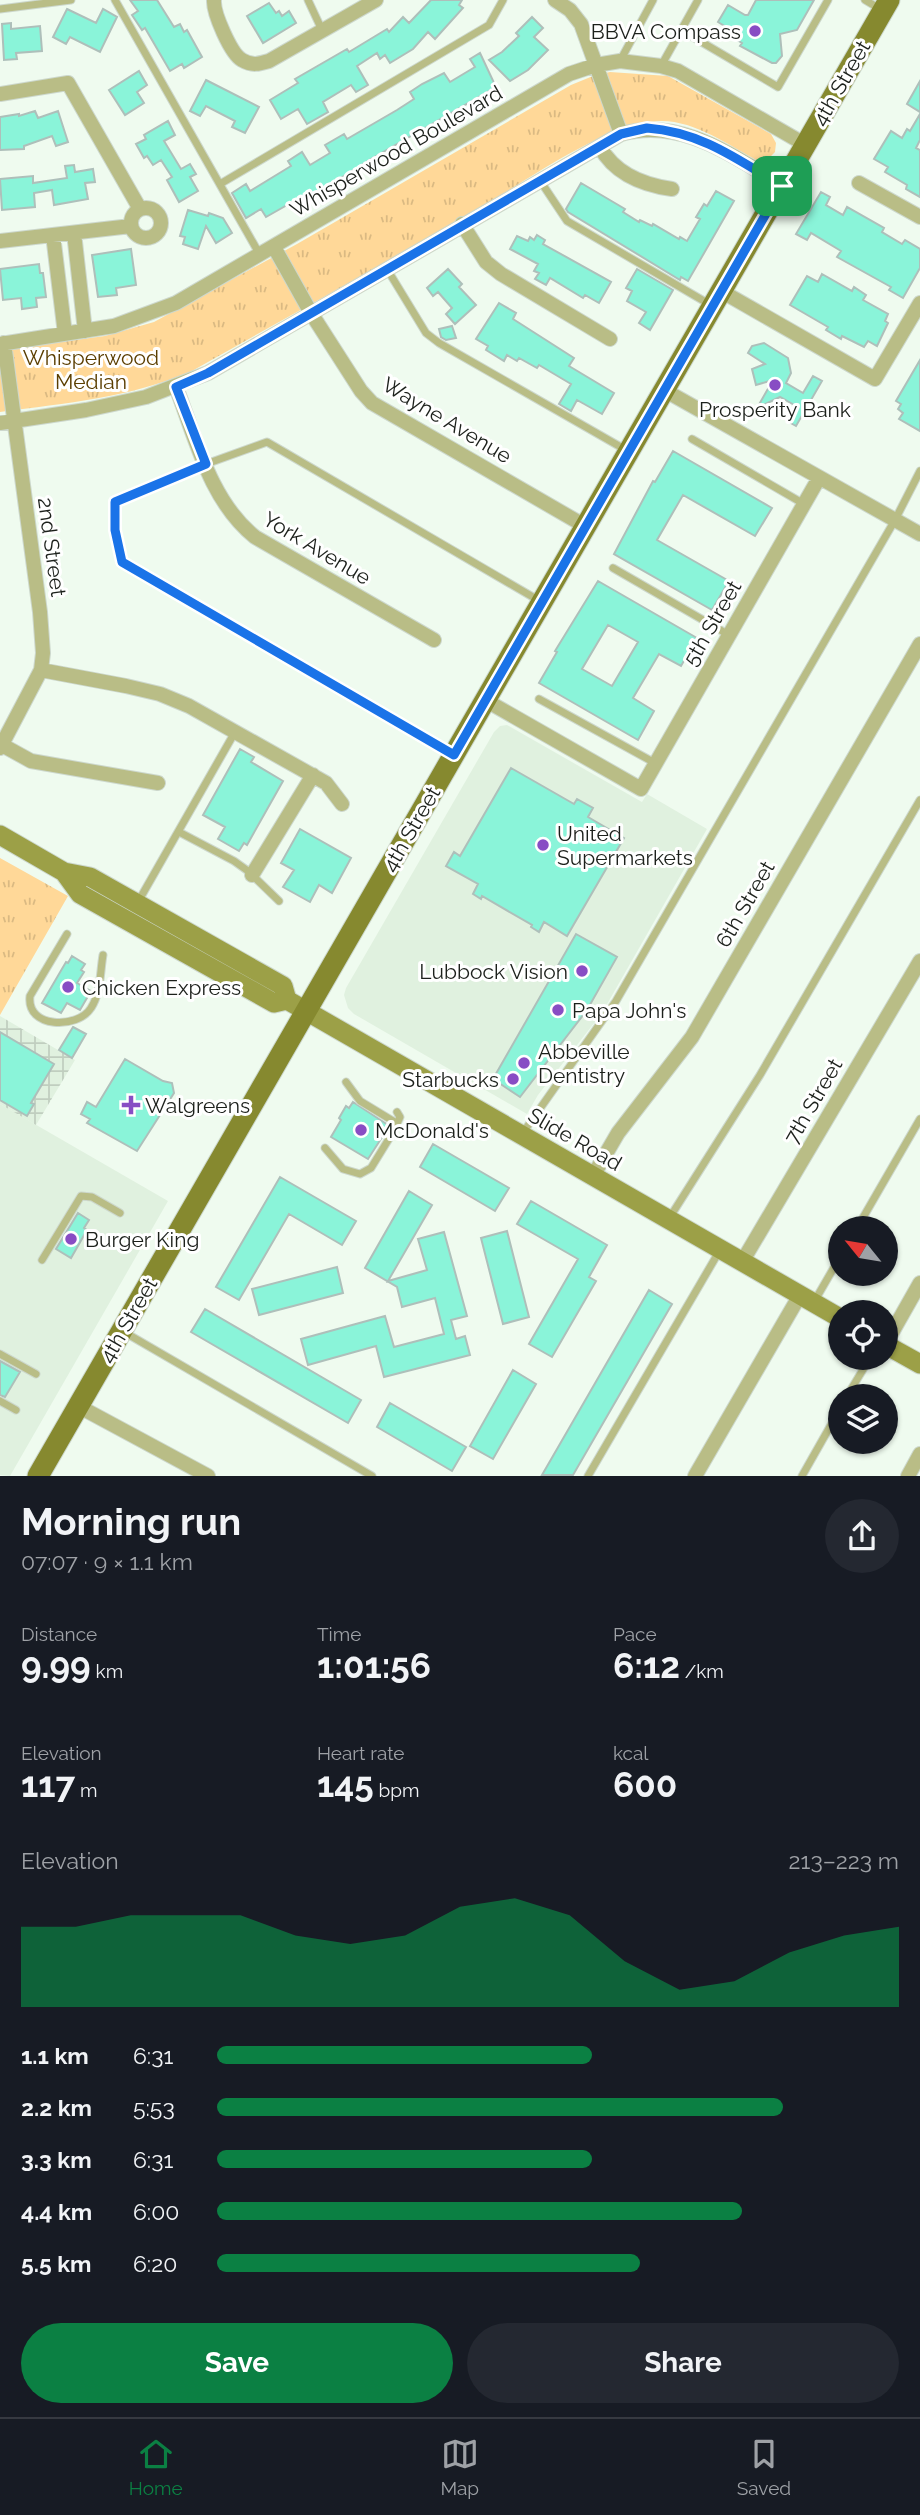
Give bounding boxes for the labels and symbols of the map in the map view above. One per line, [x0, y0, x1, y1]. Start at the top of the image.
place label: BBVA Compass [591, 19, 741, 44]
marker: BBVA Compass [747, 23, 763, 39]
street label: 4th Street [807, 36, 875, 130]
street label: Whisperwood Boulevard [285, 80, 507, 222]
pin [752, 156, 812, 216]
park label: Whisperwood Median [23, 345, 159, 394]
street label: Wayne Avenue [378, 372, 516, 468]
marker: Prosperity Bank [767, 377, 783, 393]
place label: Prosperity Bank [699, 397, 851, 422]
street label: 2nd Street [33, 496, 71, 598]
street label: York Avenue [259, 506, 375, 590]
street label: 5th Street [678, 576, 746, 670]
street label: 4th Street [377, 782, 445, 876]
place label: United Supermarkets [557, 821, 693, 870]
marker: United Supermarkets [535, 837, 551, 853]
street label: 6th Street [710, 856, 780, 952]
place label: Lubbock Vision [419, 959, 568, 984]
marker: Lubbock Vision [574, 963, 590, 979]
place label: Chicken Express [82, 975, 241, 1000]
marker: Chicken Express [60, 979, 76, 995]
place label: Papa John's [572, 998, 686, 1023]
marker: Papa John's [550, 1002, 566, 1018]
place label: Abbeville Dentistry [538, 1039, 630, 1088]
street label: 7th Street [779, 1054, 847, 1148]
marker: Abbeville Dentistry [516, 1055, 532, 1071]
place label: Starbucks [402, 1067, 499, 1092]
marker: Starbucks [505, 1071, 521, 1087]
place label: Walgreens [145, 1093, 250, 1118]
marker: Walgreens [123, 1097, 139, 1113]
street label: Slide Road [524, 1102, 626, 1176]
place label: McDonald's [375, 1118, 489, 1143]
marker: McDonald's [353, 1122, 369, 1138]
north arrow [828, 1216, 898, 1286]
place label: Burger King [85, 1227, 199, 1252]
marker: Burger King [63, 1231, 79, 1247]
street label: 4th Street [94, 1273, 162, 1367]

